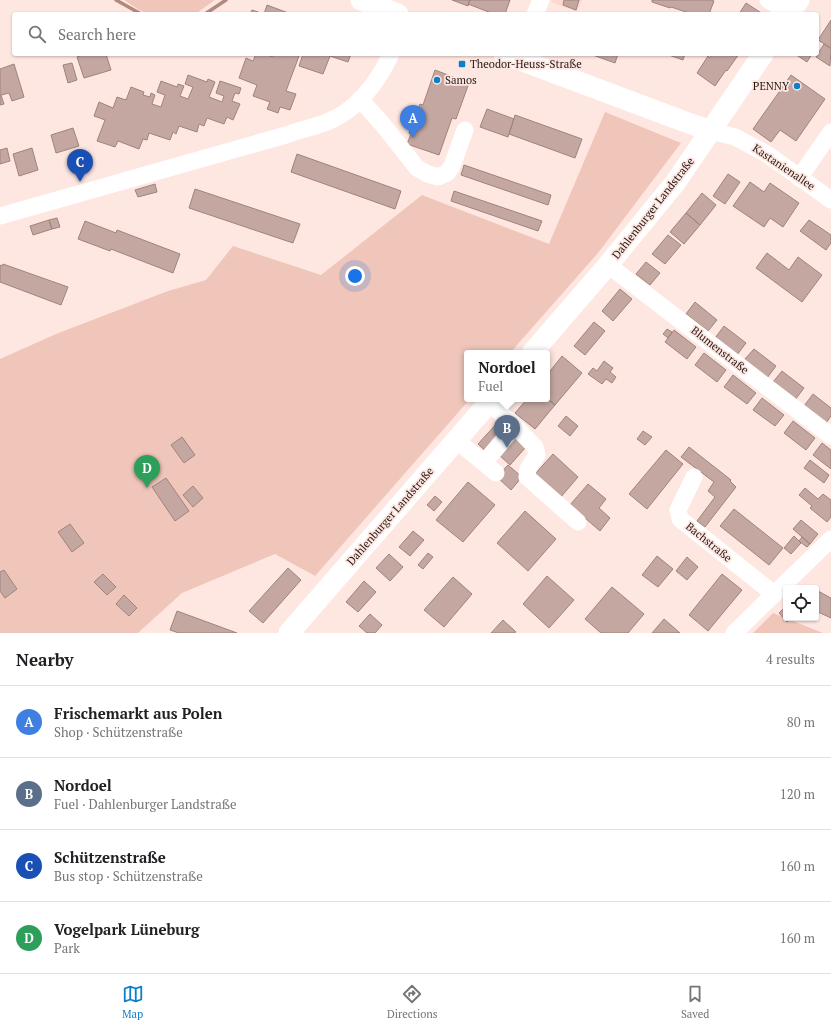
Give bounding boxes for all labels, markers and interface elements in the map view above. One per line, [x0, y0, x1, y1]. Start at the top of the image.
search box [12, 12, 819, 56]
icon: search [26, 23, 48, 45]
text: Search here [58, 24, 136, 44]
place label: Theodor-Heuss-Straße [470, 57, 582, 71]
marker: Theodor-Heuss-Straße [457, 59, 467, 69]
place label: Samos [445, 73, 477, 87]
marker: Samos [432, 75, 442, 85]
place label: PENNY [753, 79, 790, 93]
marker: PENNY [792, 81, 802, 91]
pin: A [400, 105, 426, 138]
street label: Kastanienallee [750, 141, 818, 193]
pin: C [67, 149, 93, 182]
street label: Dahlenburger Landstraße [609, 154, 697, 262]
your location [345, 266, 365, 286]
street label: Blumenstraße [688, 323, 752, 377]
popup [464, 350, 550, 402]
text: Nordoel [478, 357, 536, 377]
text: Fuel [478, 377, 503, 395]
pin: B [494, 415, 520, 448]
pin: D [134, 455, 160, 488]
street label: Dahlenburger Landstraße [344, 464, 437, 568]
street label: Bachstraße [683, 519, 735, 565]
map controls [783, 585, 819, 621]
button: locate [783, 585, 819, 621]
text: Nearby [16, 648, 74, 671]
text: 4 results [766, 650, 815, 668]
text: Frischemarkt aus Polen [54, 703, 222, 723]
text: A [24, 713, 34, 731]
text: 80 m [787, 713, 815, 731]
text: Shop · Schützenstraße [54, 723, 183, 741]
text: Nordoel [54, 775, 112, 795]
text: B [25, 785, 33, 803]
text: 120 m [780, 785, 815, 803]
text: Fuel · Dahlenburger Landstraße [54, 795, 237, 813]
text: Schützenstraße [54, 847, 166, 867]
text: C [25, 857, 33, 875]
text: 160 m [780, 857, 815, 875]
text: Bus stop · Schützenstraße [54, 867, 203, 885]
text: Vogelpark Lüneburg [54, 919, 200, 939]
text: D [24, 929, 34, 947]
text: 160 m [780, 929, 815, 947]
text: Park [54, 939, 80, 957]
tab: Map [122, 983, 144, 1021]
tab: Directions [387, 983, 438, 1021]
tab: Saved [681, 983, 709, 1021]

